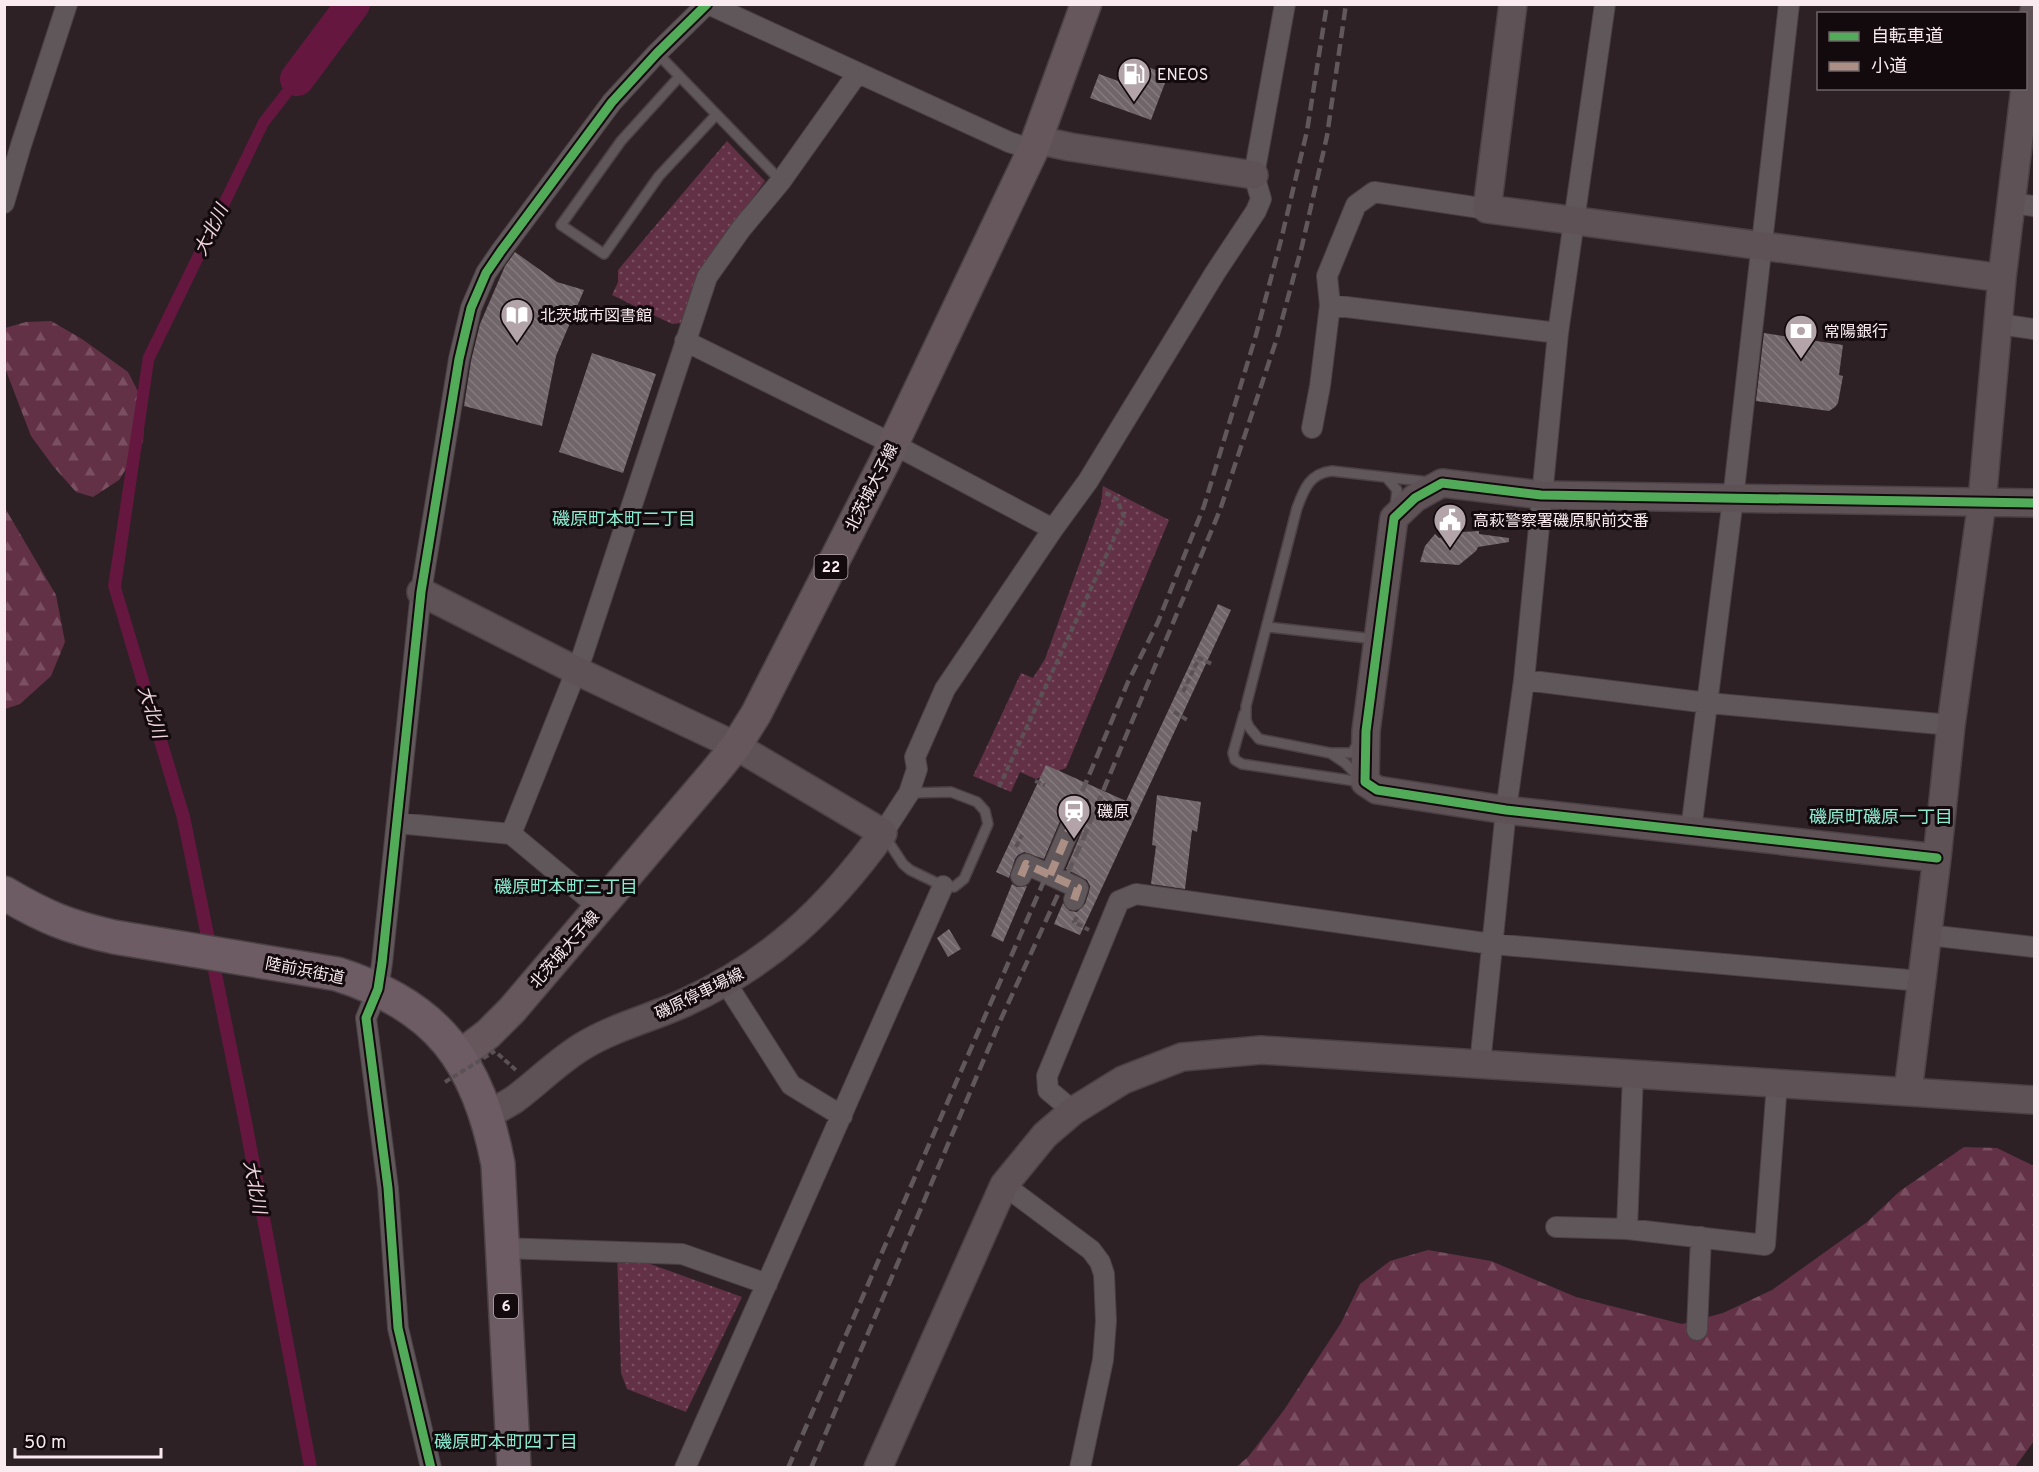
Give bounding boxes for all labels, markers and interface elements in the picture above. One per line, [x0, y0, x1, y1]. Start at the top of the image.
legend [1817, 12, 2027, 90]
text: 自転車道 [1871, 26, 1943, 49]
fuel station icon: ENEOS [1116, 56, 1152, 103]
text: 小道 [1871, 56, 1907, 79]
place label: ENEOS [1157, 66, 1208, 86]
water label: 大北川 [190, 200, 235, 260]
library icon: 北茨城市図書館 [499, 297, 535, 344]
place label: 北茨城市図書館 [540, 307, 652, 327]
bank icon: 常陽銀行 [1783, 313, 1819, 360]
place label: 常陽銀行 [1824, 323, 1888, 343]
street label: 北茨城大子線 [842, 441, 903, 535]
public building icon: 高萩警察署磯原駅前交番 [1432, 502, 1468, 549]
district label: 磯原町本町二丁目 [552, 509, 696, 532]
place label: 高萩警察署磯原駅前交番 [1473, 512, 1649, 532]
road number: 22 [814, 555, 848, 579]
water label: 大北川 [132, 683, 170, 744]
station icon: 磯原 [1056, 793, 1092, 840]
place label: 磯原 [1097, 803, 1129, 823]
district label: 磯原町磯原一丁目 [1809, 807, 1953, 830]
district label: 磯原町本町三丁目 [494, 877, 638, 900]
street label: 北茨城大子線 [526, 908, 605, 993]
street label: 陸前浜街道 [263, 955, 346, 989]
street label: 磯原停車場線 [652, 965, 747, 1025]
water label: 大北川 [237, 1159, 270, 1218]
road number: 6 [494, 1294, 518, 1318]
scale bar [15, 1421, 160, 1459]
text: 50 m [24, 1432, 66, 1455]
district label: 磯原町本町四丁目 [434, 1432, 578, 1455]

